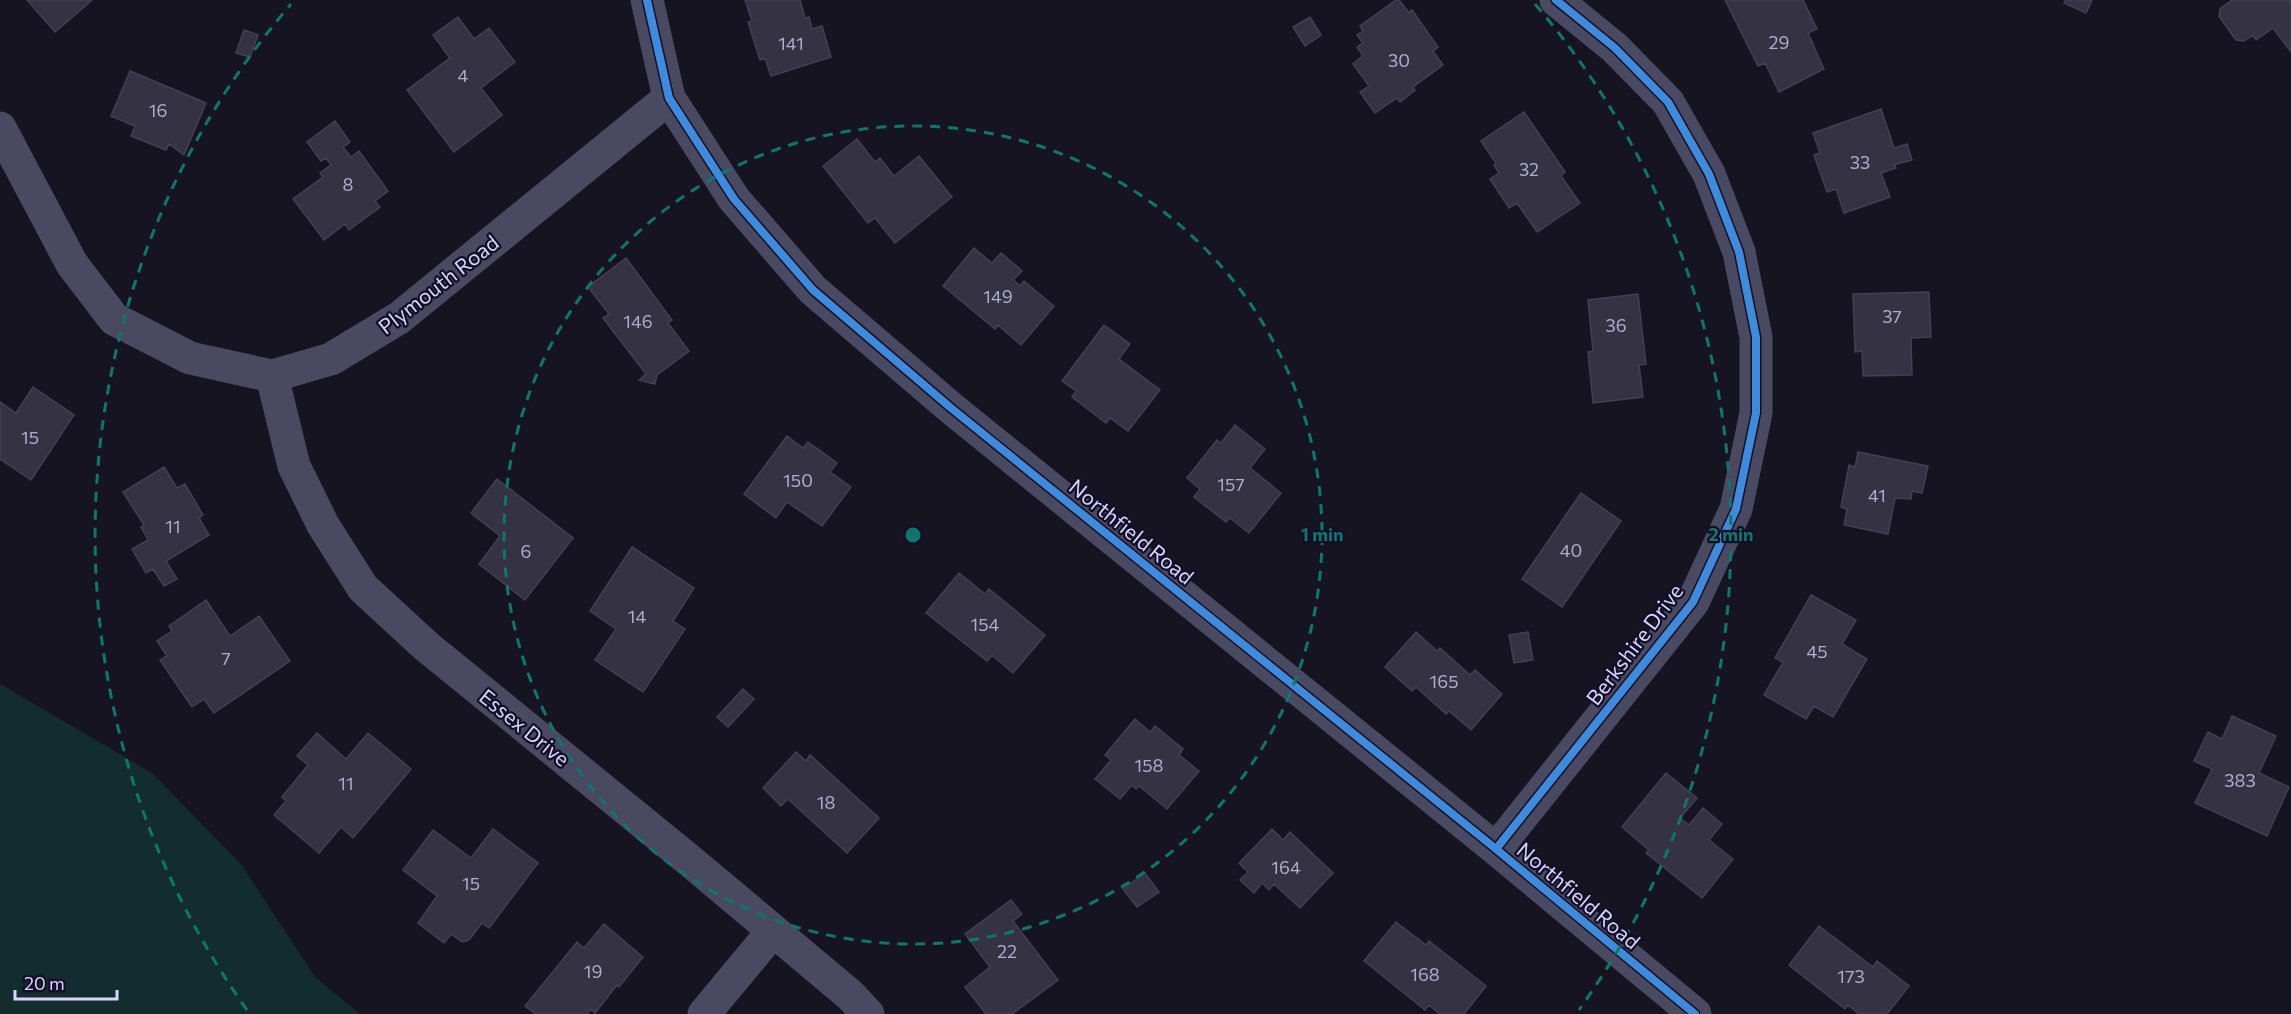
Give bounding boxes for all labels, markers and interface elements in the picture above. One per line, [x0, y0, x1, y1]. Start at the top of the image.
house number: 29 [1769, 31, 1789, 53]
house number: 141 [778, 32, 804, 54]
house number: 30 [1388, 49, 1410, 71]
house number: 4 [458, 64, 469, 86]
house number: 16 [149, 99, 167, 121]
house number: 33 [1850, 151, 1870, 173]
house number: 32 [1519, 158, 1539, 180]
house number: 8 [343, 173, 354, 195]
street label: Plymouth Road [373, 229, 503, 339]
house number: 149 [983, 285, 1013, 307]
house number: 37 [1882, 305, 1902, 327]
house number: 146 [623, 310, 653, 332]
house number: 36 [1605, 314, 1627, 336]
house number: 15 [21, 426, 39, 448]
house number: 150 [783, 469, 813, 491]
street label: Northfield Road [1065, 473, 1199, 589]
house number: 157 [1217, 473, 1245, 495]
house number: 41 [1868, 484, 1886, 506]
house number: 11 [165, 515, 181, 537]
text: 1 min [1301, 523, 1343, 545]
text: 2 min [1709, 523, 1753, 545]
centre of rings [903, 525, 923, 545]
house number: 40 [1560, 539, 1582, 561]
house number: 6 [521, 540, 531, 562]
street label: Berkshire Drive [1580, 578, 1688, 710]
house number: 14 [628, 605, 646, 627]
house number: 154 [971, 613, 1000, 635]
house number: 45 [1806, 640, 1828, 662]
house number: 7 [221, 647, 231, 669]
house number: 165 [1430, 670, 1458, 692]
street label: Essex Drive [475, 683, 575, 771]
house number: 158 [1135, 754, 1164, 776]
house number: 383 [2224, 769, 2256, 791]
house number: 11 [338, 772, 354, 794]
house number: 18 [817, 791, 835, 813]
street label: Northfield Road [1512, 836, 1646, 954]
house number: 164 [1271, 856, 1301, 878]
house number: 15 [462, 872, 480, 894]
house number: 22 [997, 940, 1017, 962]
house number: 19 [584, 960, 602, 982]
scale bar [15, 963, 117, 1001]
house number: 168 [1410, 963, 1440, 985]
house number: 173 [1837, 965, 1865, 987]
text: 20 m [24, 972, 65, 994]

